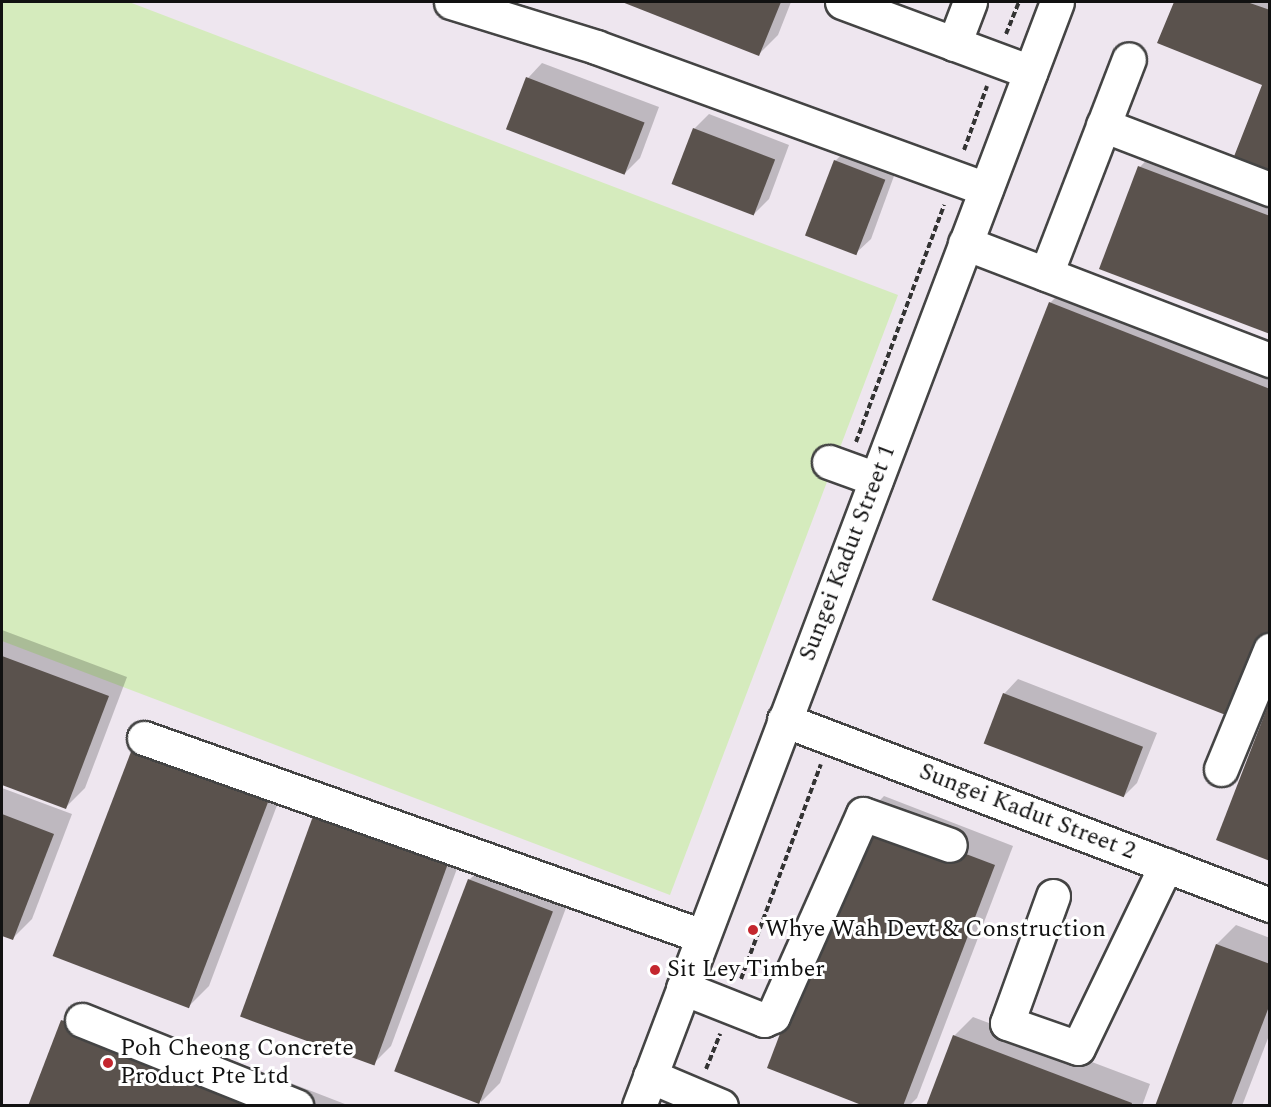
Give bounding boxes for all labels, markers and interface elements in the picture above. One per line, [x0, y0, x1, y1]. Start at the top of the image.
street label: Sungei Kadut Street 1 [794, 441, 902, 665]
street label: Sungei Kadut Street 2 [915, 758, 1139, 866]
place label: Whye Wah Devt & Construction [765, 916, 1106, 944]
marker: Whye Wah Devt & Construction [746, 923, 760, 937]
place label: Sit Ley Timber [667, 956, 825, 984]
marker: Sit Ley Timber [648, 963, 662, 977]
place label: Poh Cheong Concrete Product Pte Ltd [120, 1035, 354, 1091]
marker: Poh Cheong Concrete Product Pte Ltd [101, 1056, 115, 1070]

